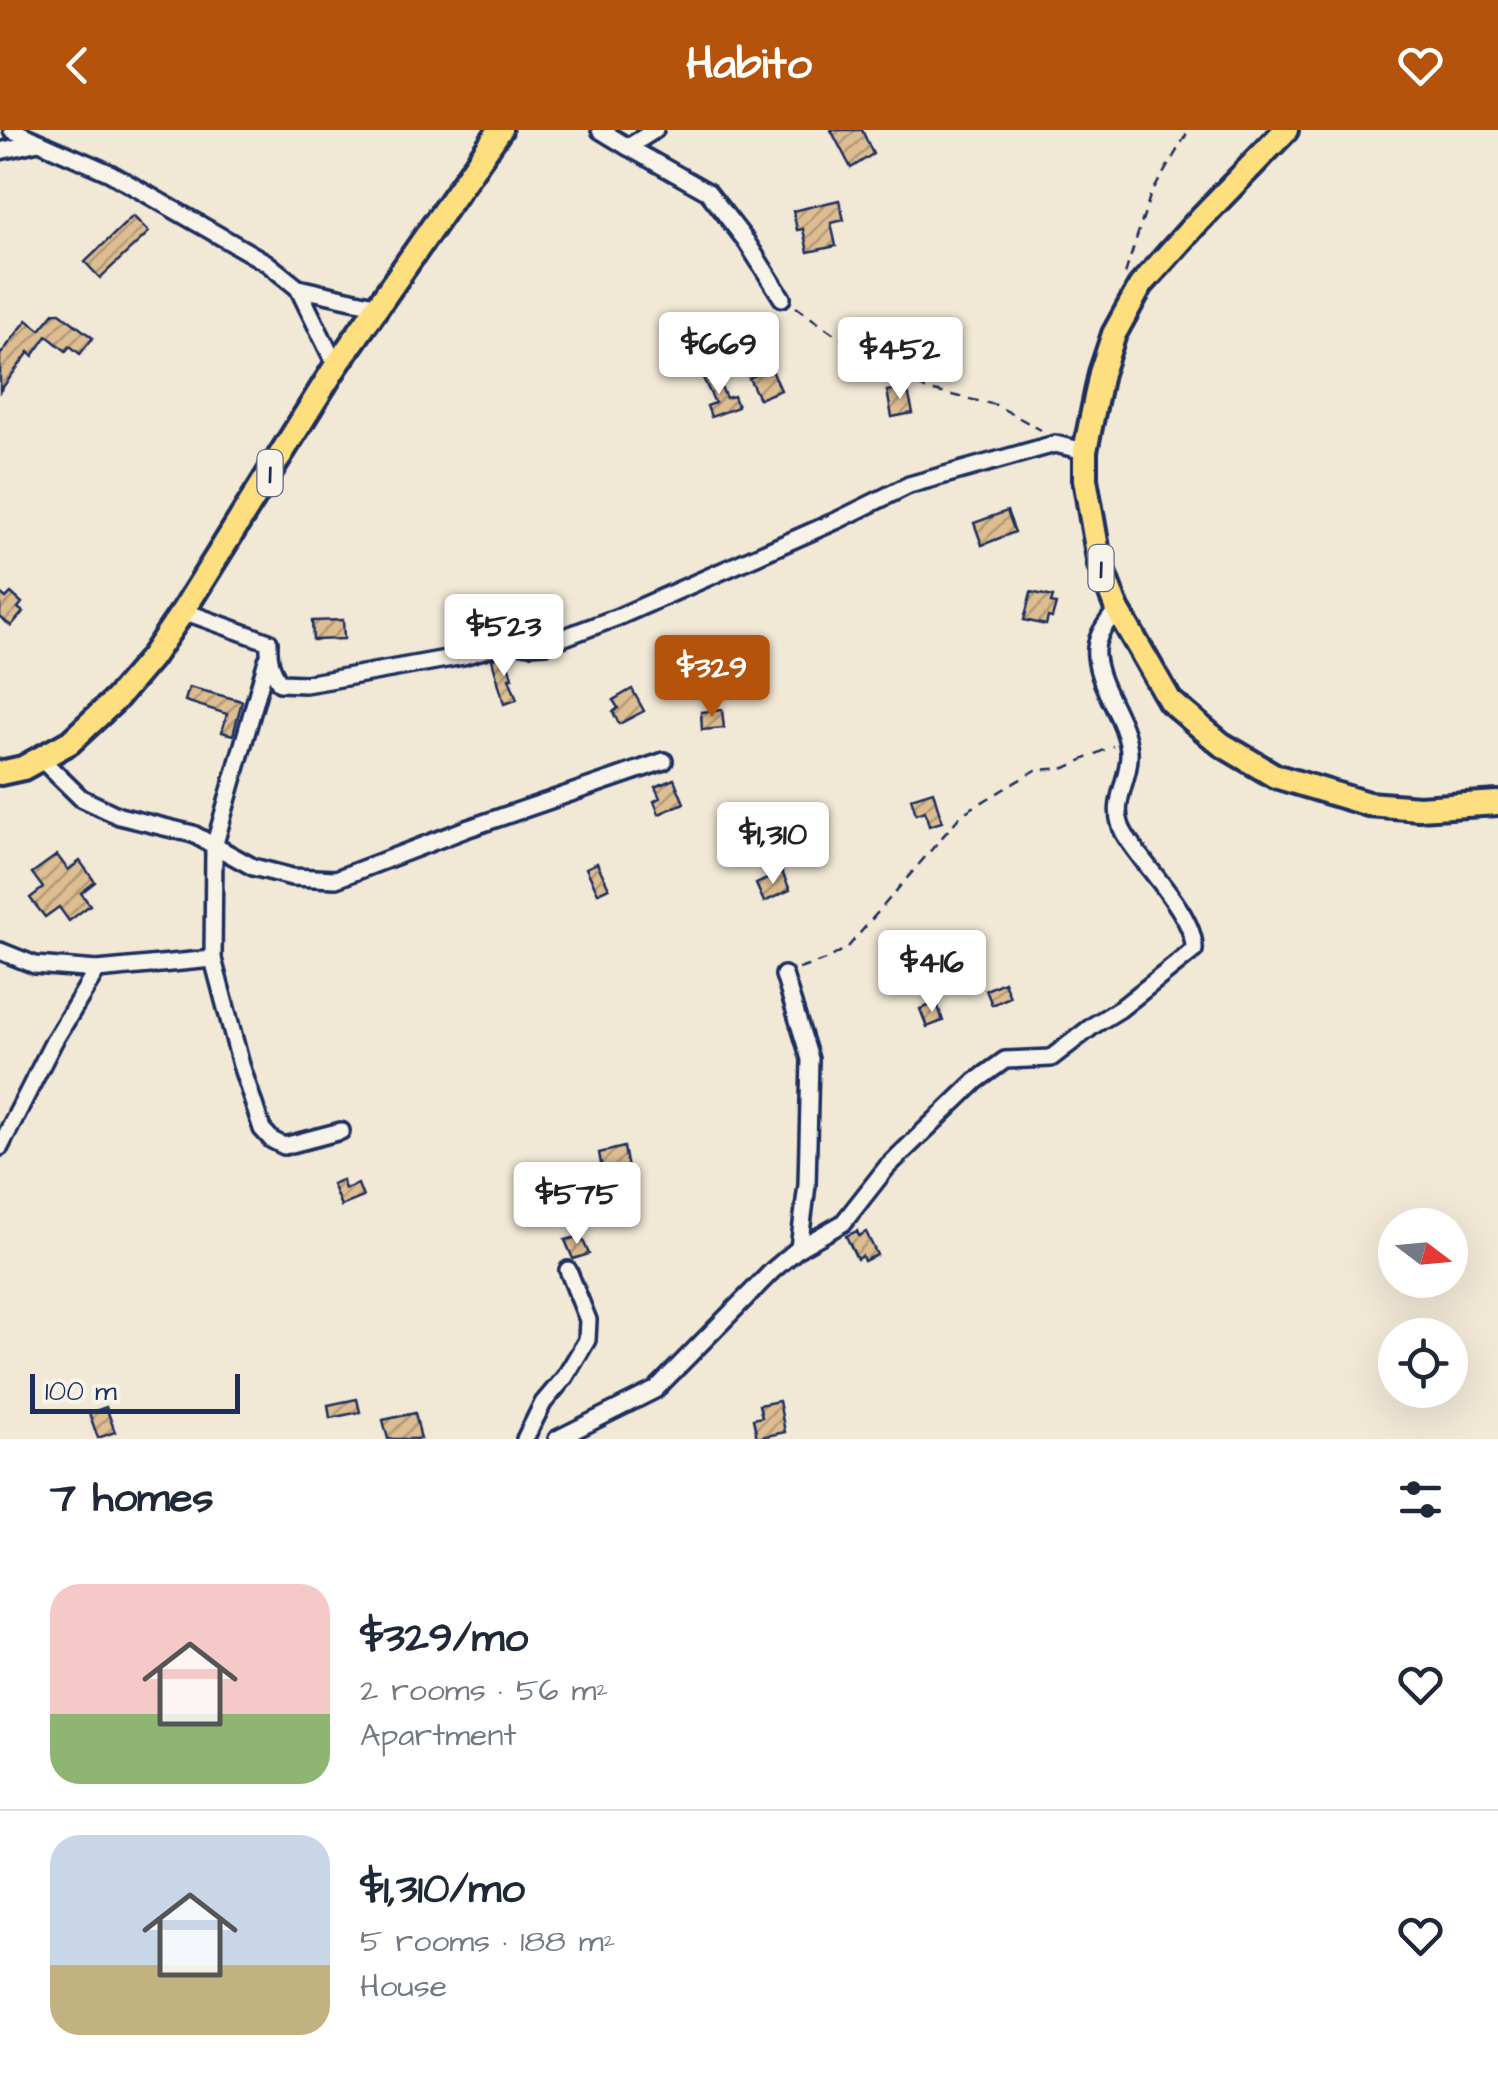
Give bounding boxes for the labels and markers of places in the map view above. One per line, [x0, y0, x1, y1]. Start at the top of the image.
pin: $669 [660, 312, 778, 397]
pin: $452 [841, 317, 959, 402]
pin: $523 [445, 594, 563, 679]
pin: $329 [653, 635, 771, 720]
pin: $1,310 [692, 802, 854, 887]
pin: $416 [873, 930, 991, 1015]
pin: $575 [518, 1162, 636, 1247]

